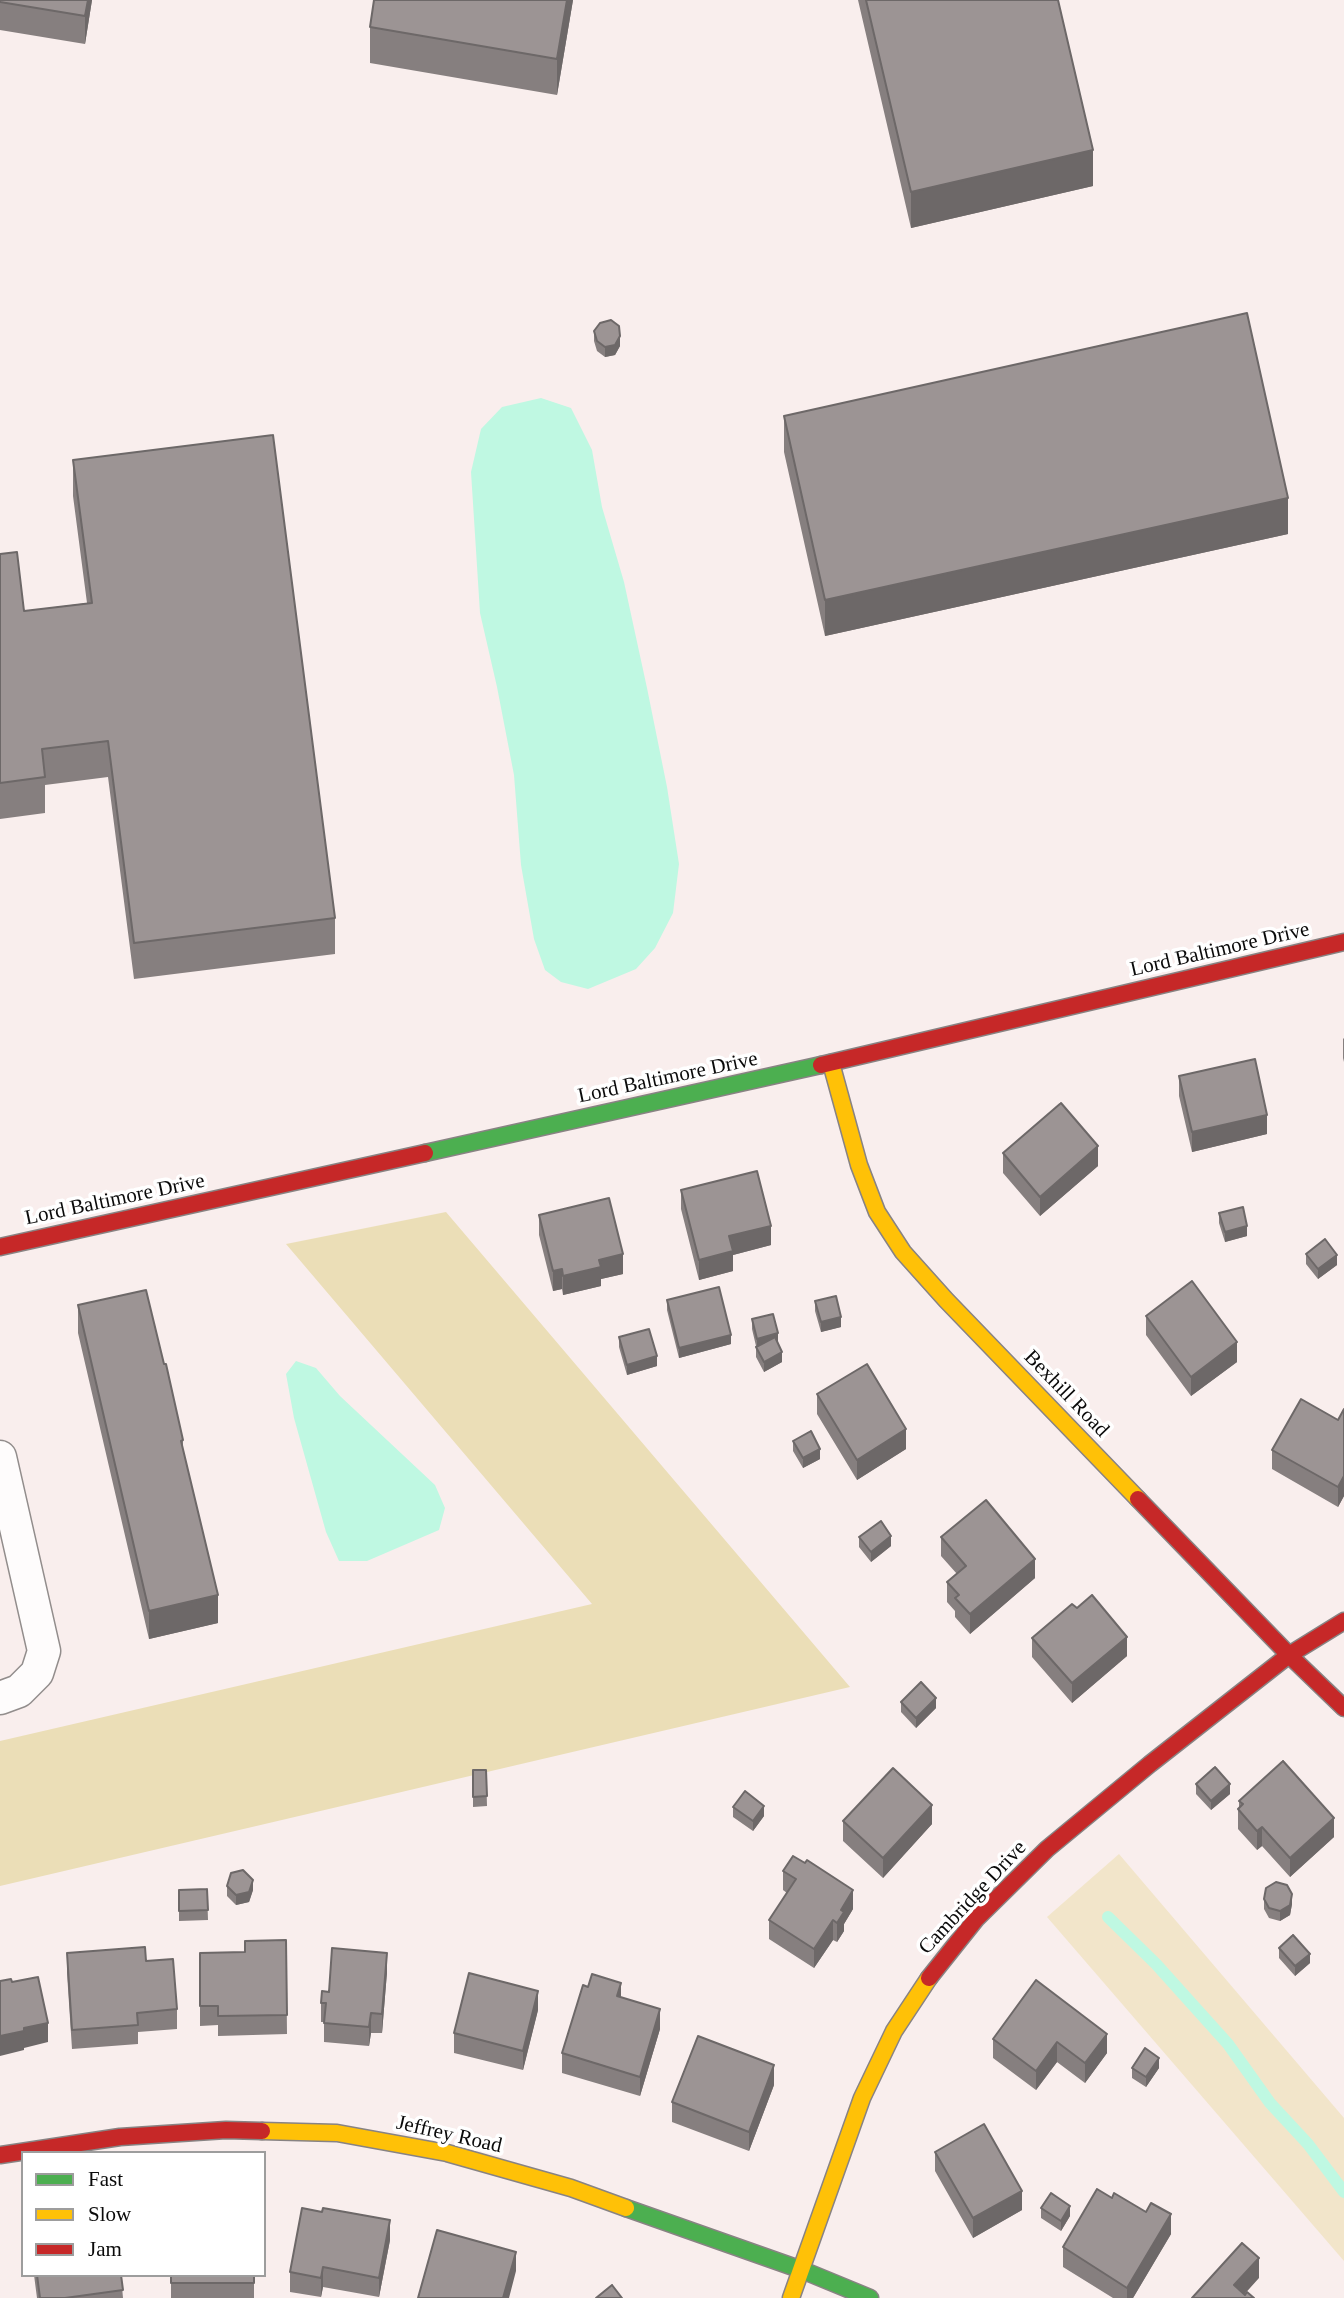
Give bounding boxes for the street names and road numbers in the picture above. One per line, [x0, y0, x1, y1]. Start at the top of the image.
street label: Lord Baltimore Drive [1128, 917, 1312, 983]
street label: Lord Baltimore Drive [576, 1047, 760, 1109]
street label: Lord Baltimore Drive [23, 1169, 207, 1231]
street label: Bexhill Road [1018, 1345, 1114, 1443]
street label: Cambridge Drive [914, 1836, 1032, 1960]
street label: Jeffrey Road [394, 2111, 504, 2159]

